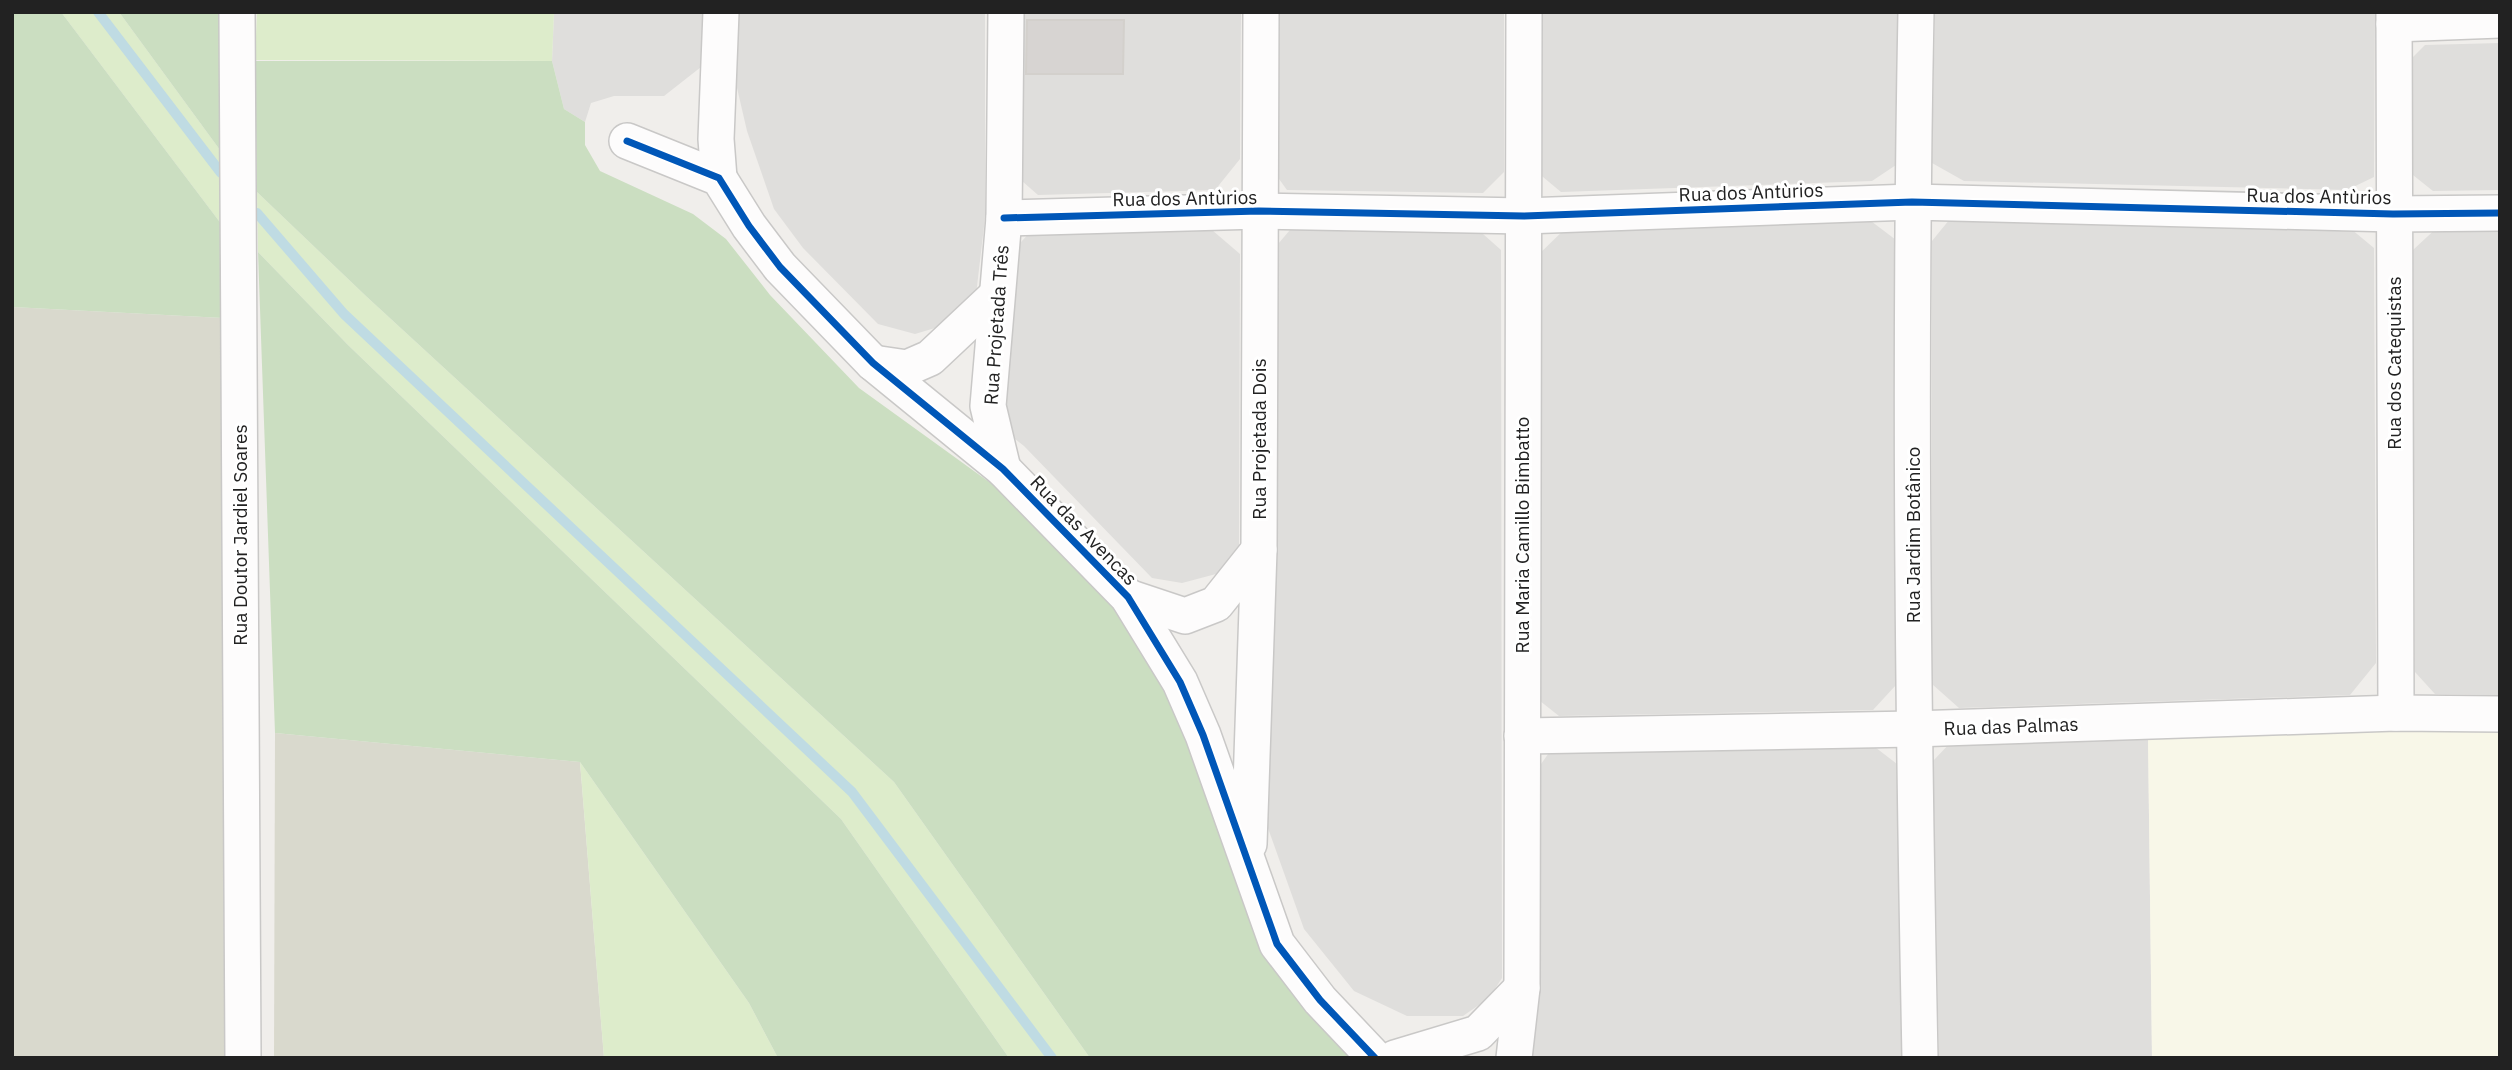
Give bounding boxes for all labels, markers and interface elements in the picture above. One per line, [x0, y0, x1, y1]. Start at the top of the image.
street label: Rua dos Antùrios [1678, 177, 1824, 207]
street label: Rua dos Antùrios [2246, 183, 2392, 209]
street label: Rua dos Antùrios [1112, 185, 1258, 211]
street label: Rua Projetada Três [978, 244, 1014, 406]
street label: Rua dos Catequistas [2382, 276, 2406, 450]
street label: Rua Projetada Dois [1247, 358, 1271, 520]
street label: Rua Maria Camillo Bimbatto [1510, 417, 1534, 653]
street label: Rua Doutor Jardiel Soares [228, 424, 252, 646]
street label: Rua Jardim Botânico [1901, 447, 1925, 623]
street label: Rua das Avencas [1025, 470, 1143, 590]
street label: Rua das Palmas [1943, 712, 2079, 740]

